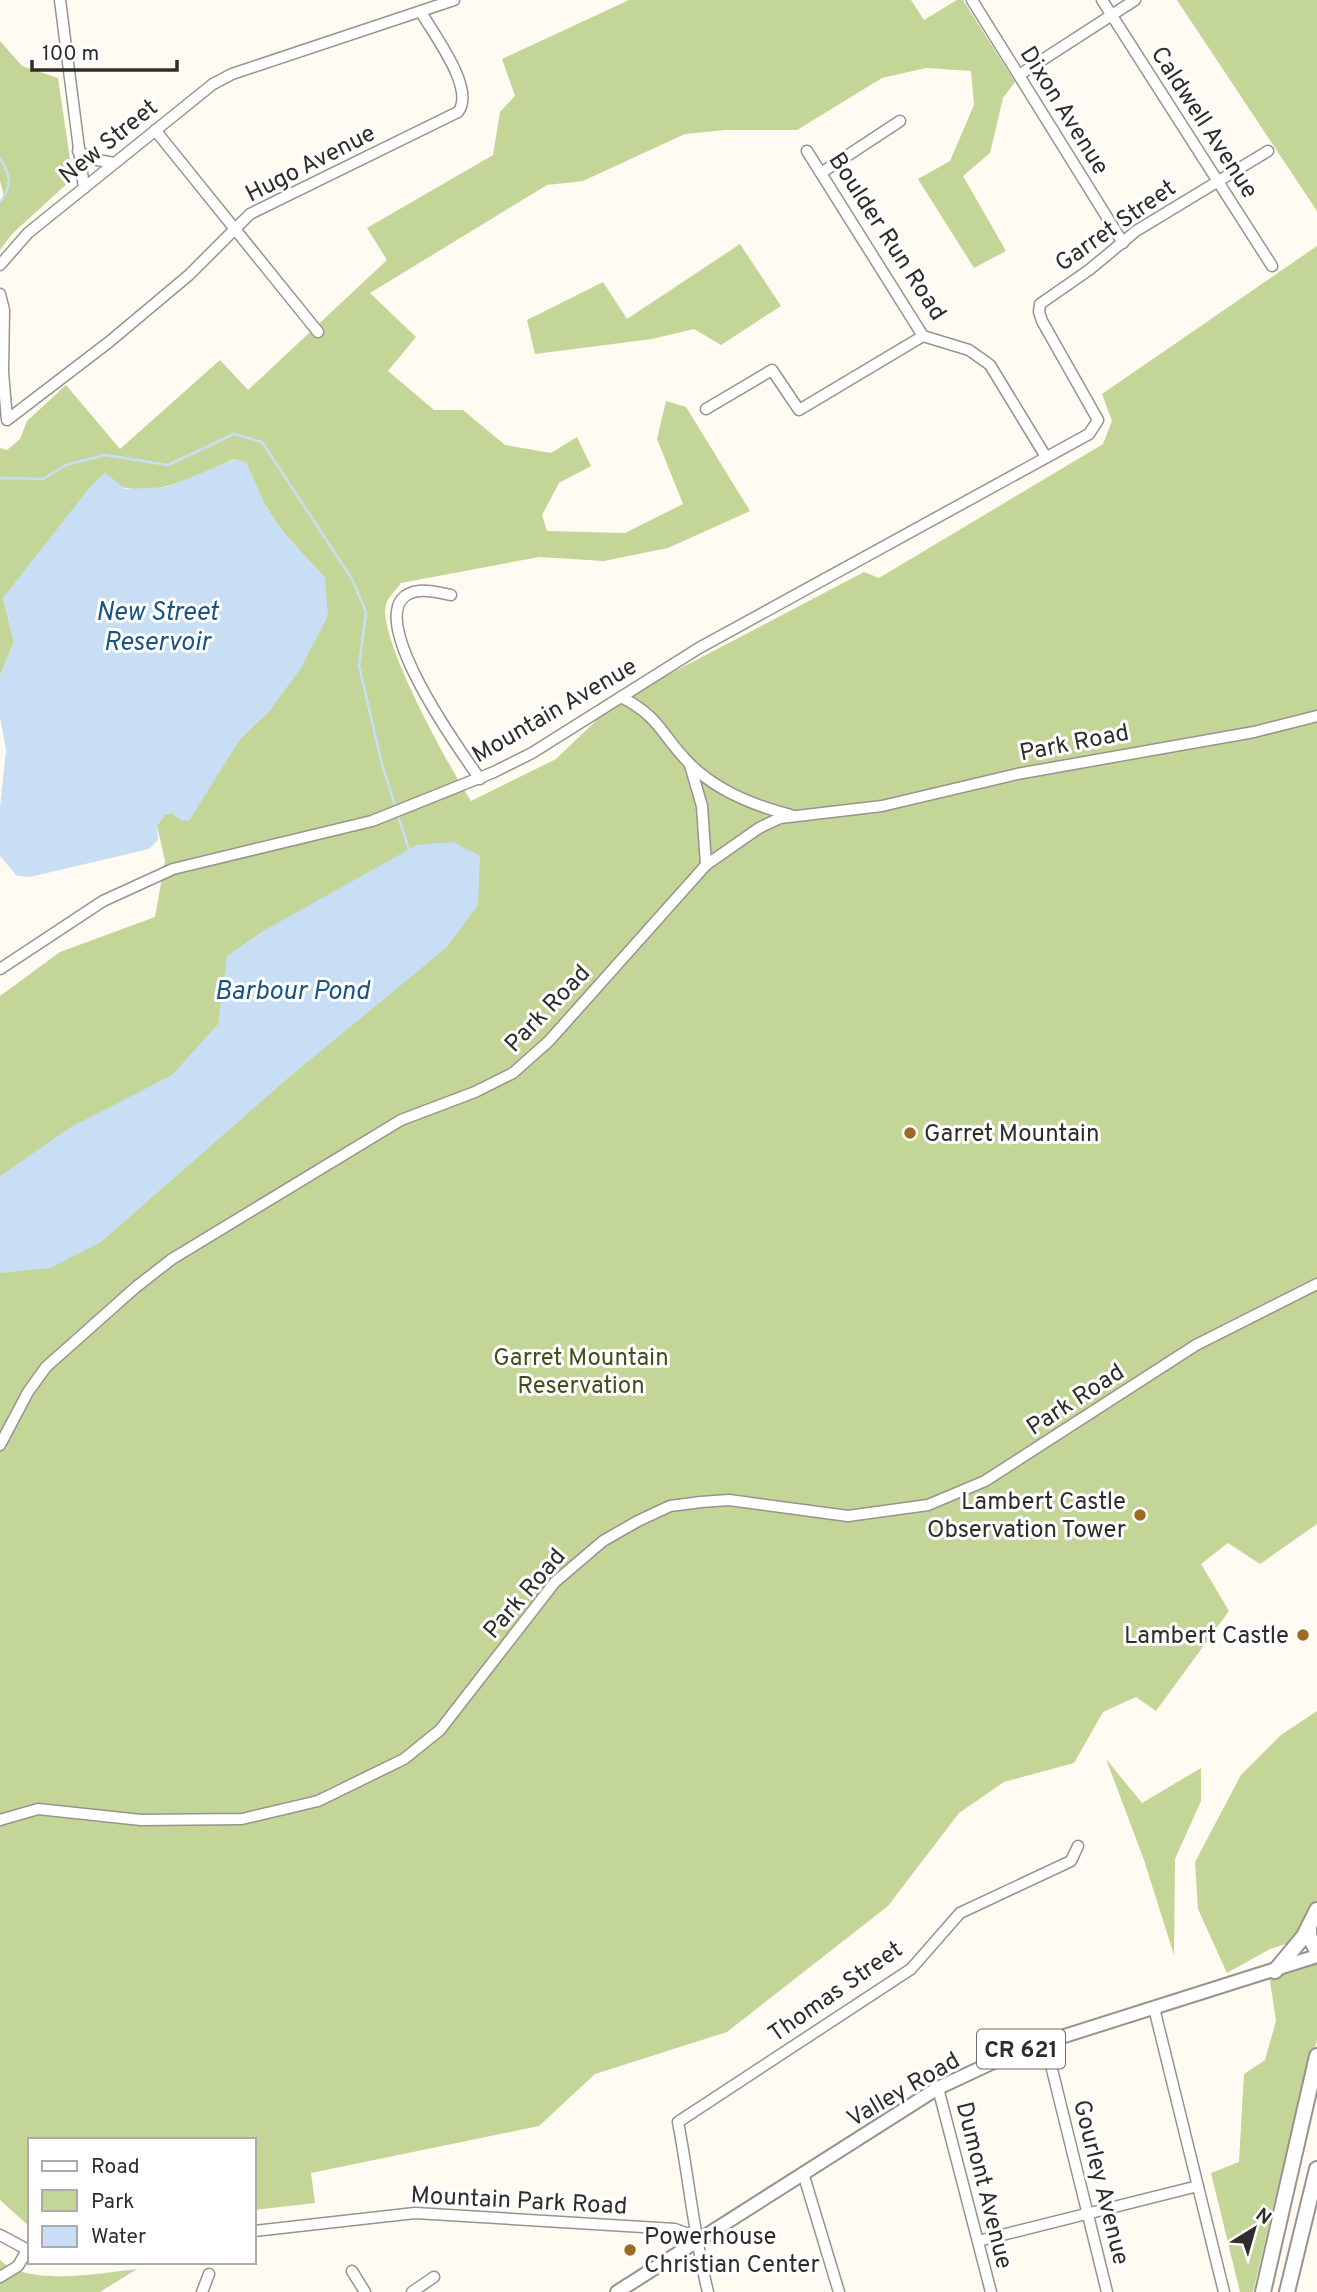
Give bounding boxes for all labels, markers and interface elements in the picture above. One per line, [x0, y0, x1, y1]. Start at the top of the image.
scale bar [32, 28, 177, 72]
text: 100 m [42, 41, 99, 68]
street label: Dixon Avenue [1012, 41, 1115, 181]
street label: Caldwell Avenue [1143, 41, 1264, 205]
street label: New Street [54, 94, 165, 192]
street label: Hugo Avenue [241, 119, 381, 210]
street label: Boulder Run Road [821, 147, 952, 327]
street label: Garret Street [1050, 174, 1182, 279]
water label: New Street Reservoir [96, 597, 220, 660]
street label: Mountain Avenue [467, 652, 643, 771]
street label: Park Road [1017, 719, 1132, 769]
street label: Park Road [499, 959, 598, 1060]
water label: Barbour Pond [215, 976, 371, 1009]
place label: Garret Mountain [924, 1120, 1099, 1150]
marker: Garret Mountain [902, 1125, 918, 1141]
park label: Garret Mountain Reservation [493, 1344, 669, 1402]
street label: Park Road [1021, 1358, 1131, 1443]
place label: Lambert Castle Observation Tower [927, 1488, 1126, 1546]
marker: Lambert Castle Observation Tower [1132, 1507, 1148, 1523]
street label: Park Road [478, 1543, 573, 1646]
place label: Lambert Castle [1124, 1622, 1289, 1652]
marker: Lambert Castle [1295, 1627, 1311, 1643]
street label: Thomas Street [763, 1935, 909, 2050]
road number: CR 621 [977, 2030, 1065, 2068]
street label: Valley Road [842, 2046, 966, 2135]
street label: Gourley Avenue [1065, 2097, 1135, 2268]
street label: Dumont Avenue [948, 2099, 1018, 2272]
legend [28, 2138, 256, 2264]
text: Road [91, 2154, 140, 2181]
street label: Mountain Park Road [410, 2181, 628, 2223]
text: Park [91, 2189, 134, 2216]
north arrow [1219, 2194, 1289, 2264]
text: N [1250, 2203, 1276, 2231]
place label: Powerhouse Christian Center [644, 2223, 820, 2281]
text: Water [91, 2224, 146, 2251]
marker: Powerhouse Christian Center [622, 2242, 638, 2258]

